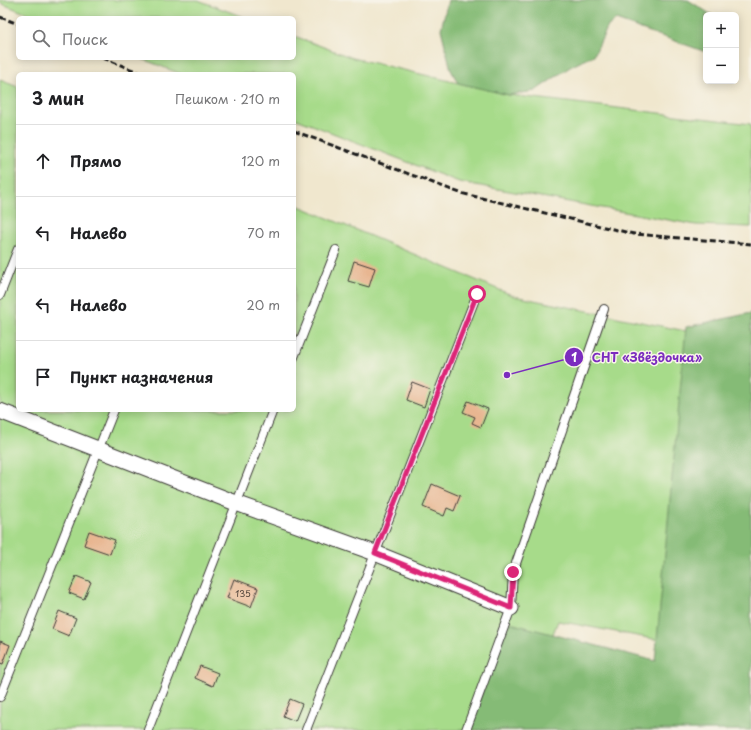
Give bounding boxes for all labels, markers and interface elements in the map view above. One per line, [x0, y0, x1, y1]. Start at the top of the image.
map controls [703, 12, 739, 84]
button: + [703, 12, 739, 48]
search box [16, 16, 296, 60]
icon: search [30, 27, 52, 49]
text: Поиск [62, 27, 108, 50]
button: − [703, 48, 739, 84]
text: 3 мин [32, 85, 84, 111]
text: Пешком · 210 m [175, 89, 280, 108]
text: Прямо [70, 149, 121, 172]
icon: ahead [32, 150, 54, 172]
text: 120 m [241, 151, 280, 170]
text: Налево [70, 221, 127, 244]
icon: left [32, 222, 54, 244]
text: 70 m [247, 223, 280, 242]
route start [468, 285, 486, 303]
text: Налево [70, 293, 127, 316]
icon: left [32, 294, 54, 316]
text: 20 m [246, 295, 280, 314]
callout: СНТ «Звёздочка» [564, 345, 710, 369]
text: 1 [571, 348, 577, 366]
text: СНТ «Звёздочка» [592, 348, 702, 366]
text: Пункт назначения [70, 365, 213, 388]
icon: arrive [32, 366, 54, 388]
route end [504, 563, 522, 581]
house number: 135 [235, 586, 251, 600]

